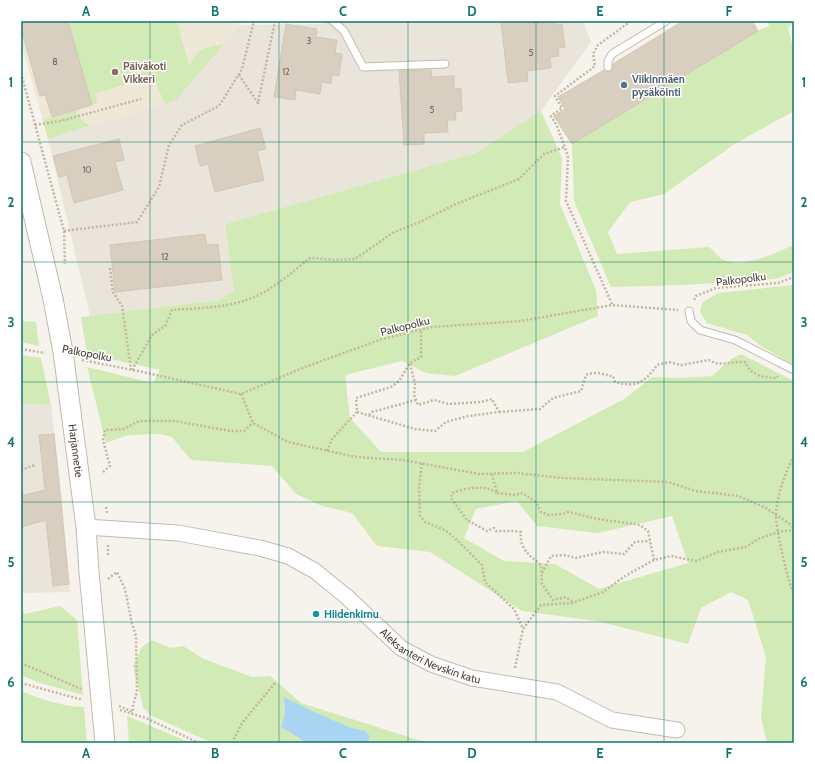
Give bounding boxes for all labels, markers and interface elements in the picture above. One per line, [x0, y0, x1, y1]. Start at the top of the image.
text: A [82, 3, 91, 19]
text: B [211, 3, 219, 19]
text: C [339, 3, 347, 19]
text: D [467, 3, 477, 19]
text: E [596, 3, 604, 19]
text: F [726, 3, 733, 19]
house number: 3 [307, 35, 312, 46]
house number: 5 [529, 47, 534, 58]
house number: 8 [52, 56, 58, 67]
place label: Päiväkoti Vikkeri [123, 59, 166, 86]
house number: 12 [282, 66, 290, 77]
marker: Päiväkoti Vikkeri [110, 67, 120, 77]
place label: Viikinmäen pysäköinti [632, 72, 685, 99]
text: 1 [9, 74, 13, 90]
text: 1 [802, 74, 806, 90]
marker: Viikinmäen pysäköinti [619, 80, 629, 90]
house number: 5 [430, 104, 435, 115]
house number: 10 [82, 164, 92, 175]
text: 2 [8, 194, 15, 210]
text: 2 [801, 194, 808, 210]
house number: 12 [161, 251, 169, 262]
street label: Palkopolku [715, 269, 767, 289]
street label: Palkopolku [379, 313, 431, 339]
text: 3 [7, 314, 15, 330]
text: 3 [800, 314, 808, 330]
street label: Palkopolku [61, 341, 113, 365]
street label: Harjannetie [66, 423, 87, 479]
text: 4 [7, 434, 15, 450]
text: 4 [800, 434, 808, 450]
text: 5 [8, 554, 15, 570]
text: 5 [801, 554, 808, 570]
place label: Hiidenkirnu [324, 607, 379, 621]
marker: Hiidenkirnu [311, 609, 321, 619]
street label: Aleksanteri Nevskin katu [377, 625, 482, 686]
text: 6 [7, 674, 15, 690]
text: 6 [800, 674, 808, 690]
text: A [82, 745, 91, 761]
text: B [211, 745, 219, 761]
text: C [339, 745, 347, 761]
text: D [467, 745, 477, 761]
text: E [596, 745, 604, 761]
text: F [726, 745, 733, 761]

